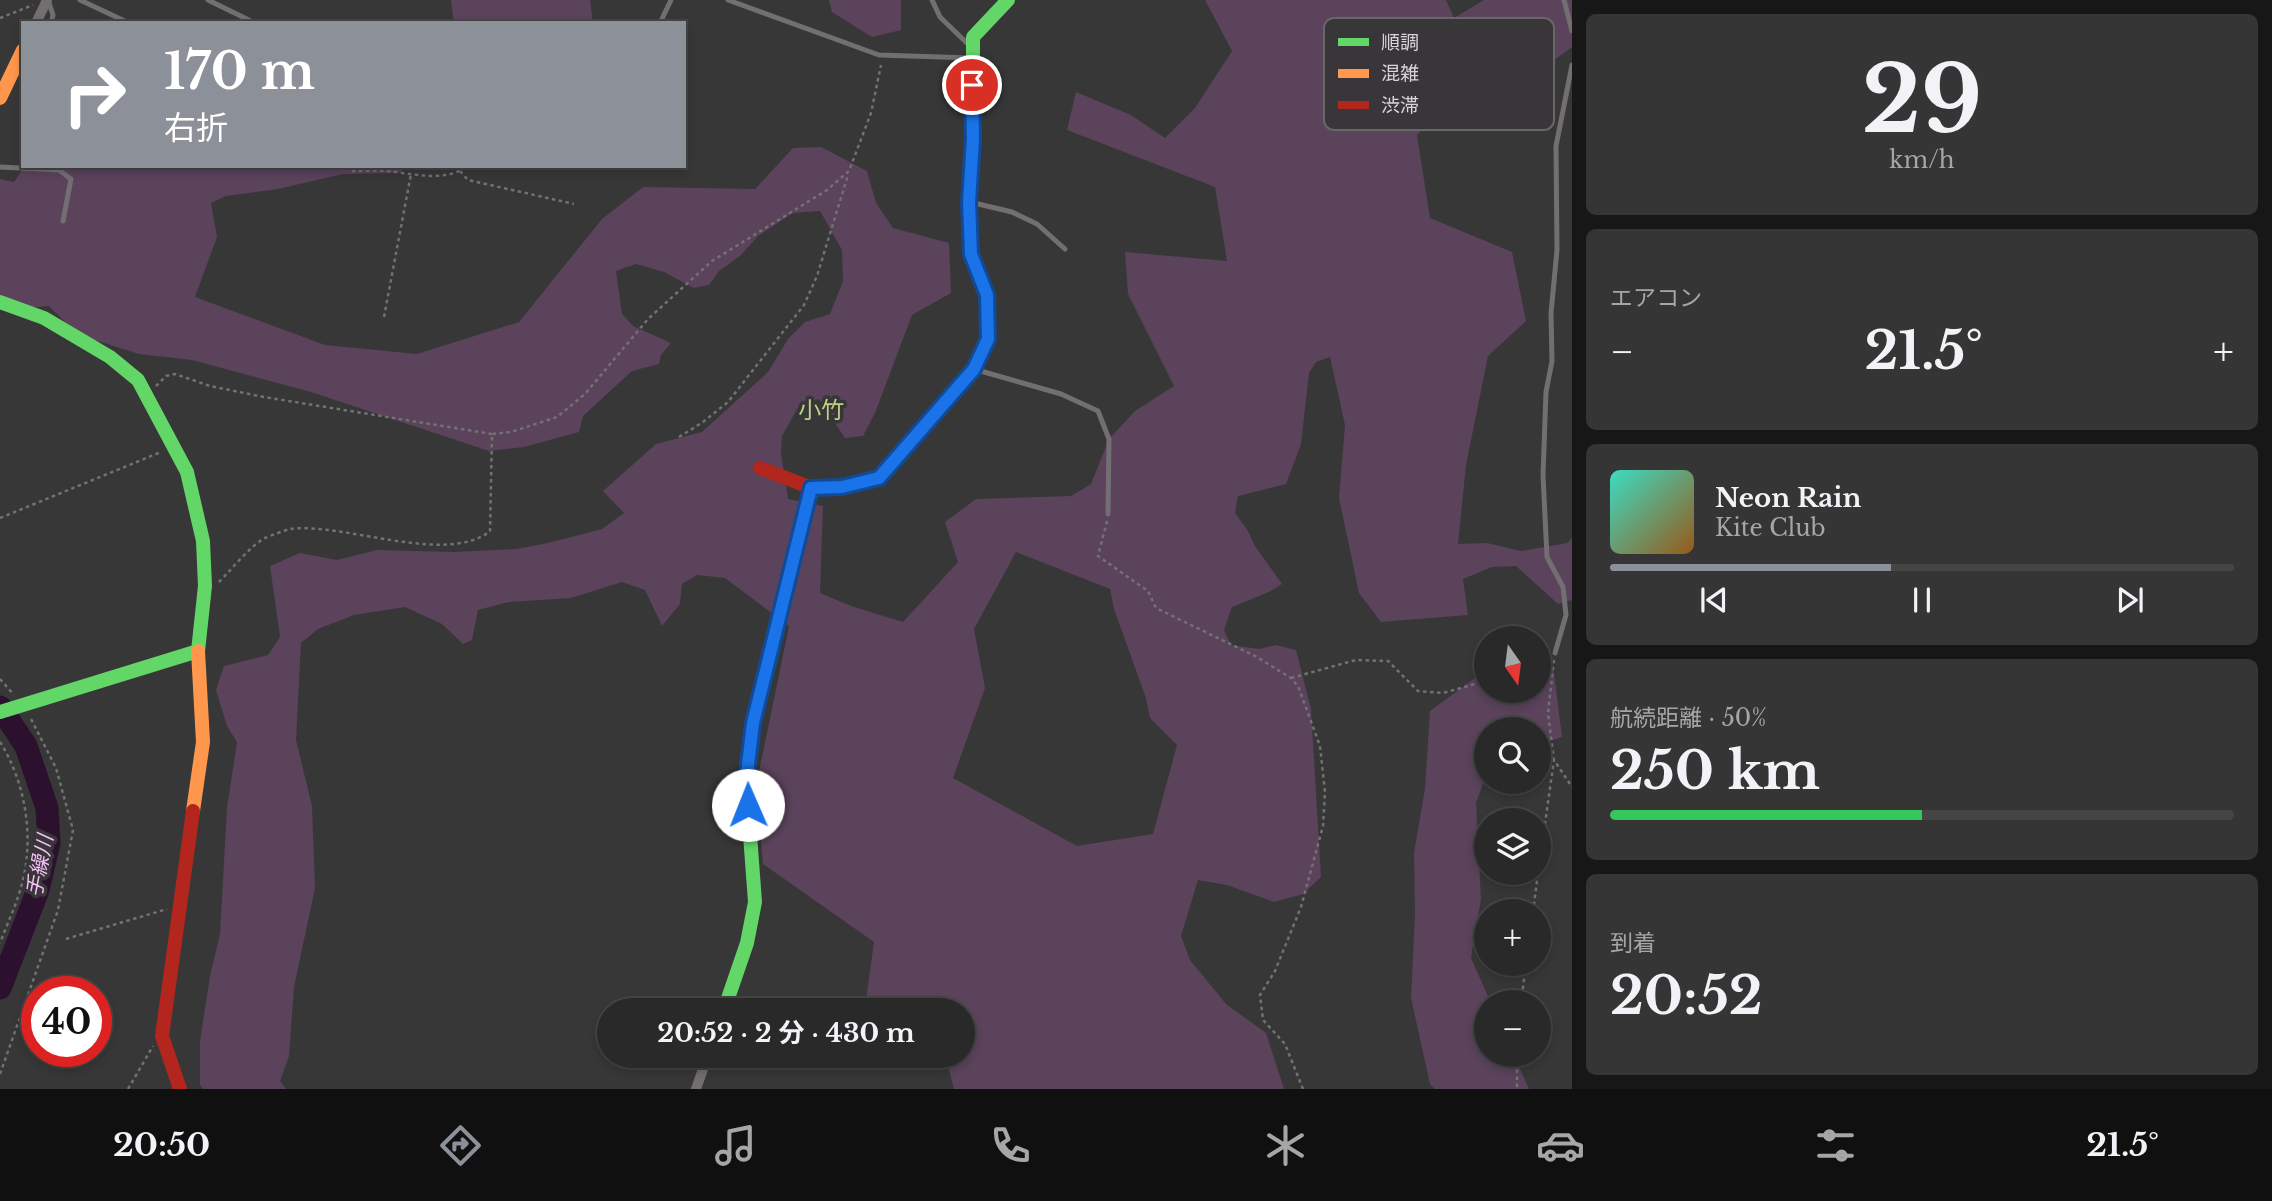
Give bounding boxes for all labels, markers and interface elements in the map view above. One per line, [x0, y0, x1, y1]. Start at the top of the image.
legend [1324, 18, 1554, 130]
text: 順調 [1381, 31, 1419, 54]
text: 170 m [164, 41, 315, 102]
text: 29 [1862, 44, 1982, 157]
icon: right [49, 49, 140, 140]
pin [942, 55, 1002, 115]
text: 混雑 [1381, 62, 1419, 85]
icon: arrive [953, 66, 991, 104]
text: 渋滞 [1381, 94, 1419, 117]
text: 右折 [164, 108, 228, 148]
text: km/h [1889, 146, 1955, 174]
text: エアコン [1610, 284, 1702, 312]
text: 21.5° [1864, 319, 1983, 383]
text: − [1610, 328, 1634, 375]
text: + [2213, 328, 2234, 375]
district label: 小竹 [798, 396, 844, 424]
text: Neon Rain [1715, 482, 1861, 514]
text: Kite Club [1715, 514, 1826, 542]
icon: previous [1695, 581, 1733, 619]
icon: pause [1903, 581, 1941, 619]
icon: next [2111, 581, 2149, 619]
north arrow [1474, 626, 1550, 704]
map controls [1474, 626, 1551, 1067]
text: 航続距離 · 50% [1610, 704, 1767, 732]
button: search [1474, 717, 1551, 794]
text: 250 km [1610, 739, 1820, 803]
position arrow [711, 768, 785, 842]
button: layers [1474, 808, 1551, 885]
water label: 手繰川 [21, 831, 59, 899]
button: + [1474, 899, 1551, 976]
text: 到着 [1610, 929, 1656, 957]
text: 20:52 [1610, 964, 1763, 1028]
speed limit sign: 40 [21, 976, 112, 1067]
button: − [1474, 990, 1551, 1067]
text: 20:52 · 2 分 · 430 m [657, 1017, 915, 1049]
icon: directions [436, 1121, 485, 1170]
icon: music [711, 1121, 760, 1170]
icon: phone [986, 1121, 1035, 1170]
icon: climate [1261, 1121, 1310, 1170]
icon: car [1536, 1121, 1585, 1170]
icon: filters [1811, 1121, 1860, 1170]
text: 20:50 [113, 1125, 210, 1165]
text: 21.5° [2086, 1125, 2159, 1165]

